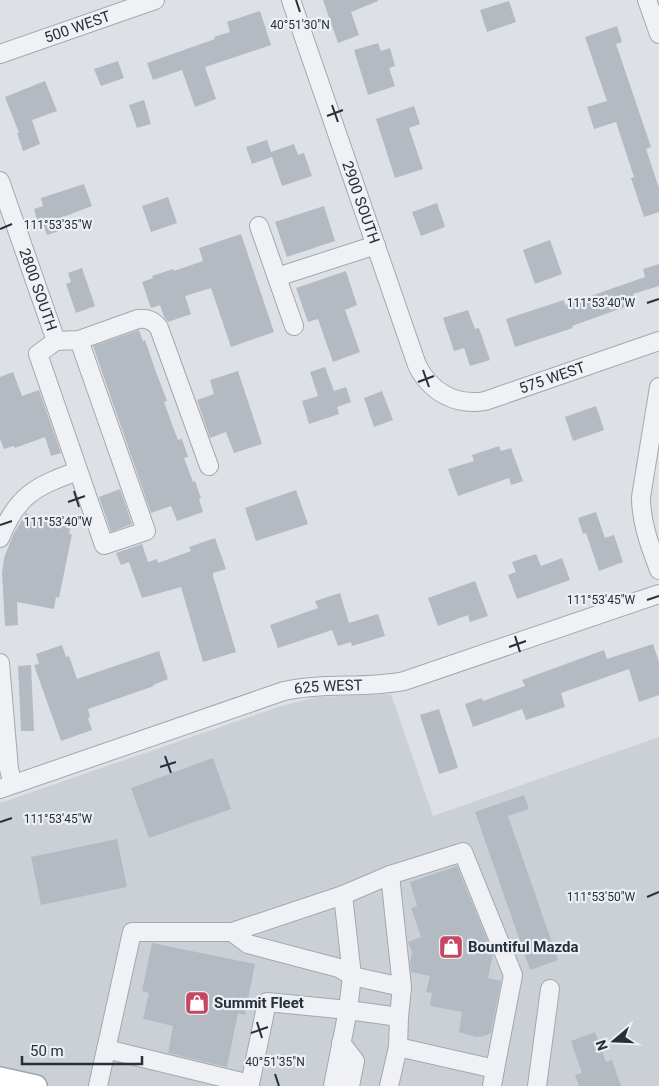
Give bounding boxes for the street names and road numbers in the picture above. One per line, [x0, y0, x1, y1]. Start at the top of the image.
street label: 500 WEST [42, 7, 113, 47]
street label: 2900 SOUTH [338, 159, 383, 246]
street label: 2800 SOUTH [15, 246, 61, 333]
street label: 575 WEST [517, 358, 588, 398]
street label: 625 WEST [293, 676, 363, 698]

